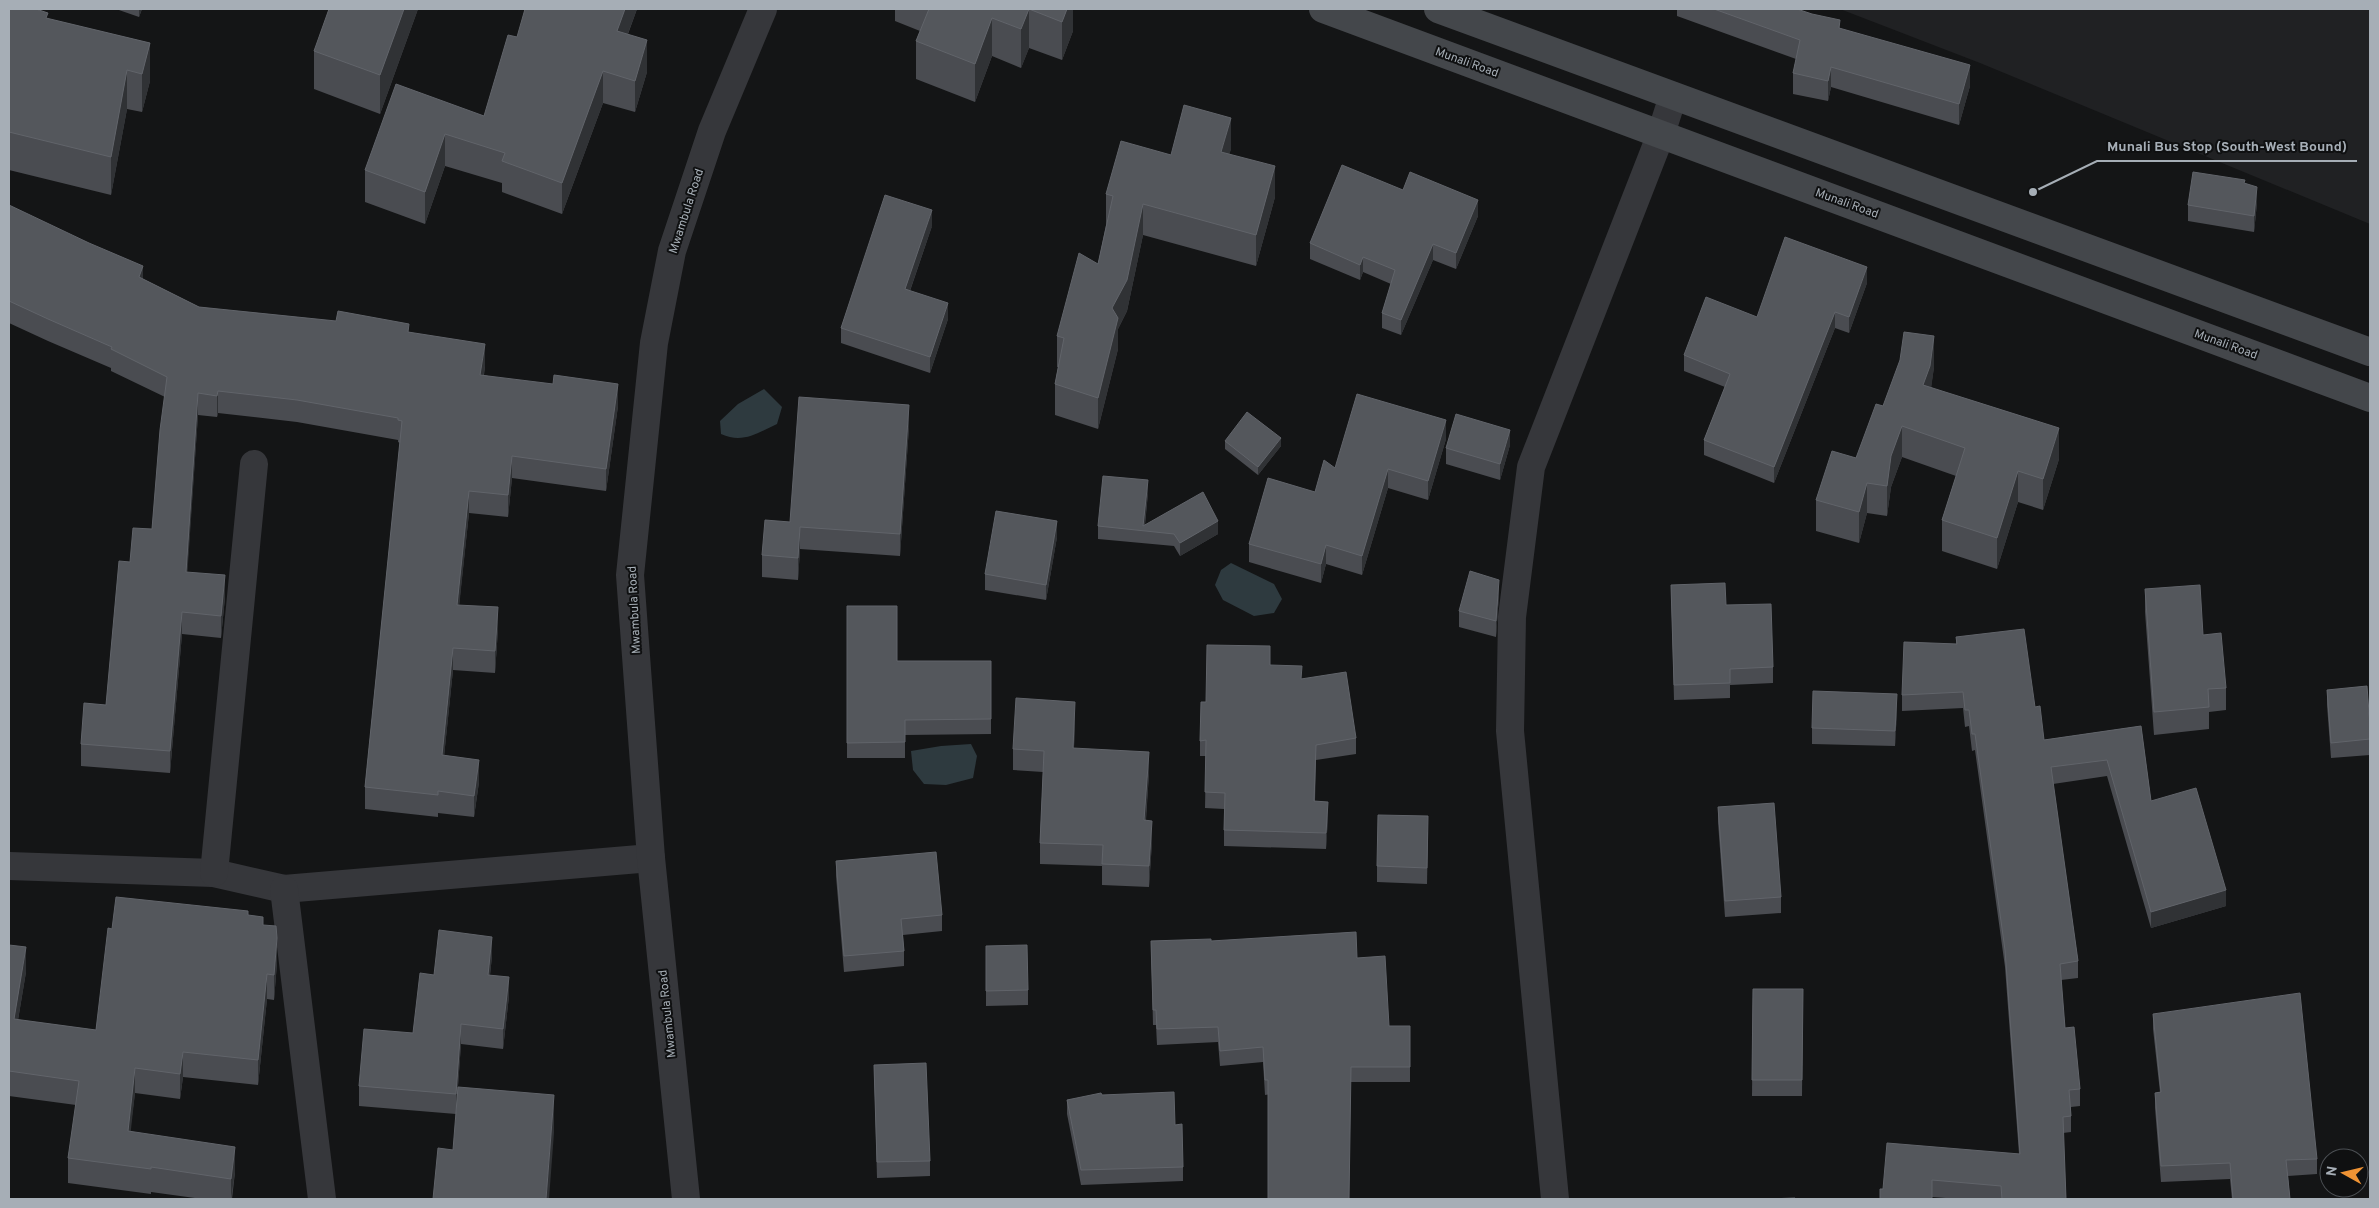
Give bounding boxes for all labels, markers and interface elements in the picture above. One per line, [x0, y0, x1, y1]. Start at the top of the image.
street label: Munali Road [1433, 44, 1501, 82]
callout: Munali Bus Stop (South-West Bound) [2097, 132, 2357, 161]
text: Munali Bus Stop (South-West Bound) [2107, 139, 2347, 156]
street label: Mwambula Road [666, 167, 708, 256]
street label: Munali Road [1813, 185, 1881, 223]
street label: Munali Road [2192, 326, 2260, 364]
street label: Mwambula Road [625, 565, 645, 654]
street label: Mwambula Road [655, 969, 681, 1059]
north arrow [2319, 1148, 2369, 1198]
text: N [2323, 1165, 2342, 1178]

